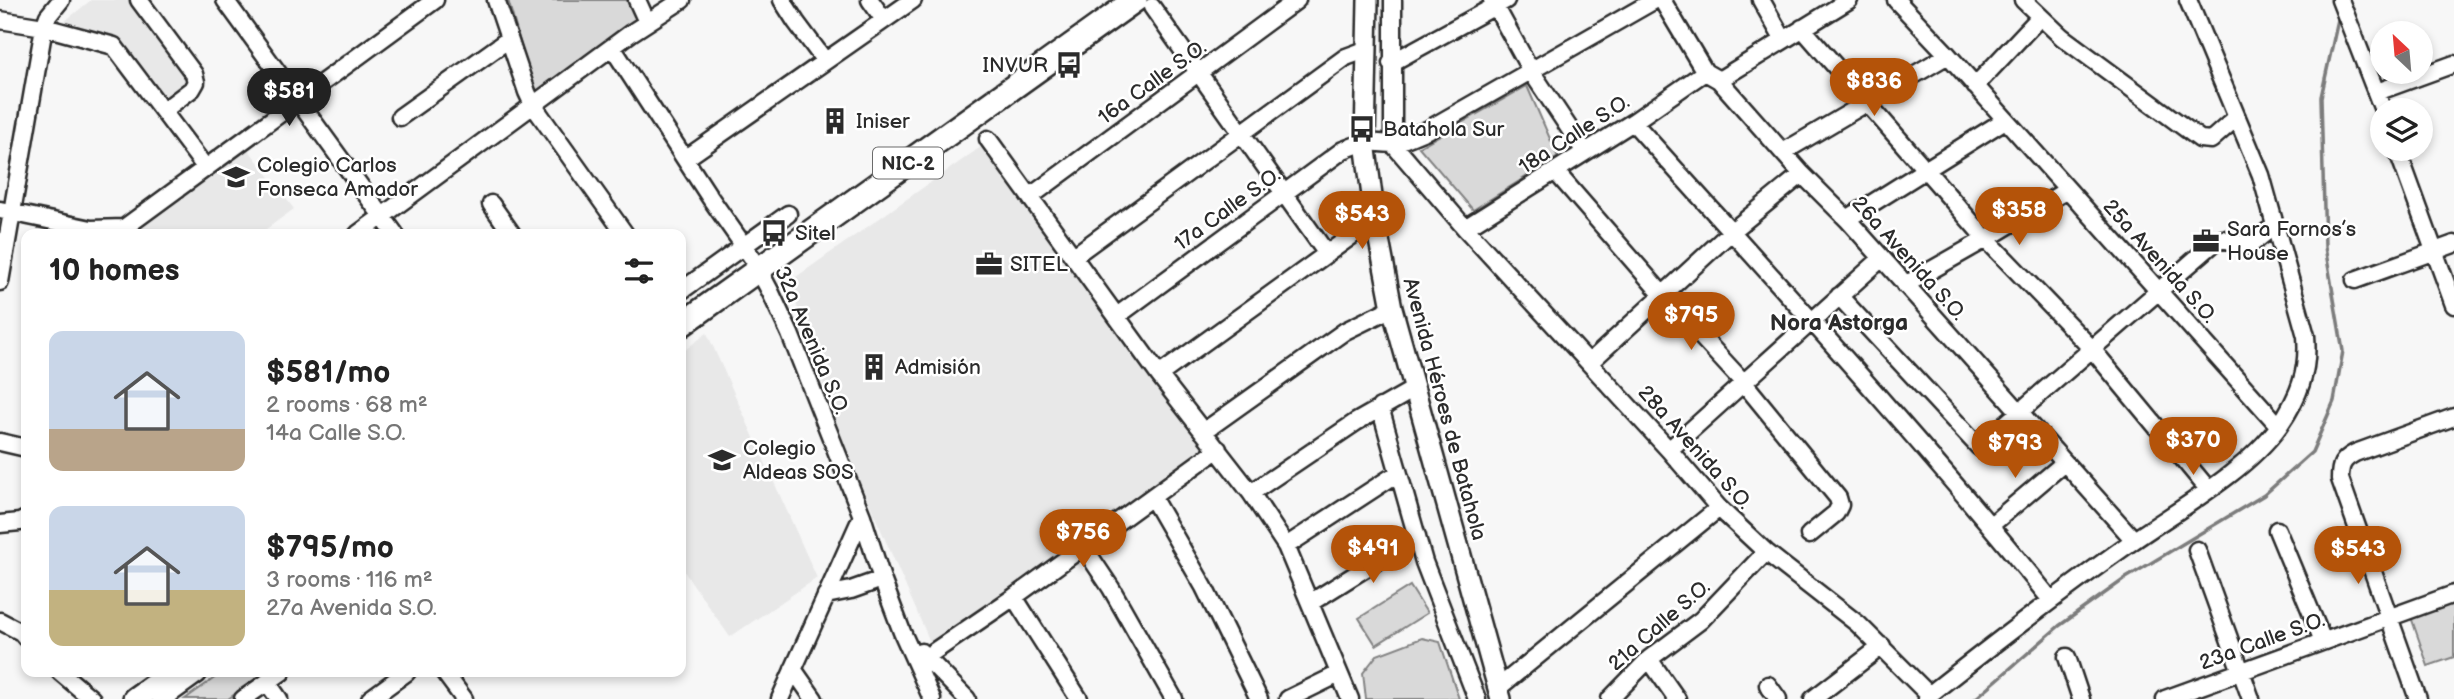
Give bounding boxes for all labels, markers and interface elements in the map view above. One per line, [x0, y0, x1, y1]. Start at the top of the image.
north arrow [2370, 21, 2432, 84]
map controls [2370, 21, 2433, 161]
street label: 16a Calle S.O. [1093, 35, 1211, 130]
bus stop icon: INVUR [1054, 50, 1084, 80]
place label: INVUR [982, 53, 1048, 78]
pin: $836 [1833, 58, 1915, 118]
text: $836 [1846, 67, 1902, 95]
pin: $581 [248, 68, 330, 128]
text: $581 [263, 77, 315, 105]
street label: 18a Calle S.O. [1514, 89, 1634, 179]
button: layers [2370, 98, 2433, 161]
building icon: Iniser [820, 106, 850, 136]
place label: Iniser [856, 109, 910, 134]
bus stop icon: Batahola Sur [1347, 114, 1377, 144]
place label: Batahola Sur [1383, 117, 1505, 142]
road number: NIC-2 [873, 148, 943, 178]
place label: Colegio Carlos Fonseca Amador [257, 153, 418, 202]
school or university icon: Colegio Carlos Fonseca Amador [221, 162, 251, 192]
street label: 17a Calle S.O. [1169, 163, 1285, 256]
pin: $358 [1978, 188, 2060, 247]
pin: $543 [1321, 191, 1403, 251]
street label: 26a Avenida S.O. [1846, 191, 1971, 326]
street label: 25a Avenida S.O. [2098, 194, 2222, 328]
text: $358 [1991, 196, 2047, 224]
text: $543 [1334, 200, 1390, 228]
place label: Sara Fornos’s House [2227, 217, 2356, 266]
bus stop icon: Sitel [759, 218, 789, 248]
place label: Sitel [795, 221, 836, 246]
office icon: Sara Fornos’s House [2191, 226, 2221, 256]
office icon: SITEL [974, 249, 1004, 279]
icon: filters [620, 252, 658, 290]
place label: SITEL [1010, 252, 1068, 277]
text: 10 homes [49, 253, 180, 289]
street label: 32a Avenida S.O. [769, 262, 854, 418]
street label: Avenida Héroes de Batahola [1397, 275, 1492, 543]
pin: $795 [1650, 292, 1732, 352]
text: $795 [1664, 301, 1718, 329]
district label: Nora Astorga [1770, 309, 1908, 337]
building icon: Admisión [859, 352, 889, 382]
text: $581/mo [266, 355, 390, 391]
place label: Admisión [895, 355, 981, 380]
icon: home [105, 359, 189, 443]
street label: 28a Avenida S.O. [1632, 380, 1757, 514]
text: 2 rooms · 68 m² [266, 391, 428, 419]
pin: $370 [2152, 418, 2234, 477]
text: 14a Calle S.O. [266, 419, 406, 447]
pin: $793 [1974, 420, 2056, 480]
text: $370 [2165, 426, 2221, 454]
text: $793 [1988, 429, 2042, 457]
place label: Colegio Aldeas SOS [743, 436, 854, 485]
school or university icon: Colegio Aldeas SOS [707, 445, 737, 475]
pin: $756 [1042, 510, 1124, 569]
text: $756 [1055, 518, 1111, 546]
pin: $491 [1332, 526, 1414, 585]
pin: $543 [2317, 526, 2399, 586]
text: $795/mo [266, 530, 394, 566]
icon: home [105, 534, 189, 618]
text: $491 [1347, 534, 1399, 562]
text: $543 [2330, 535, 2386, 563]
text: 3 rooms · 116 m² [266, 566, 433, 594]
street label: 21a Calle S.O. [1603, 574, 1715, 676]
text: 27a Avenida S.O. [266, 594, 437, 622]
street label: 23a Calle S.O. [2196, 607, 2328, 676]

